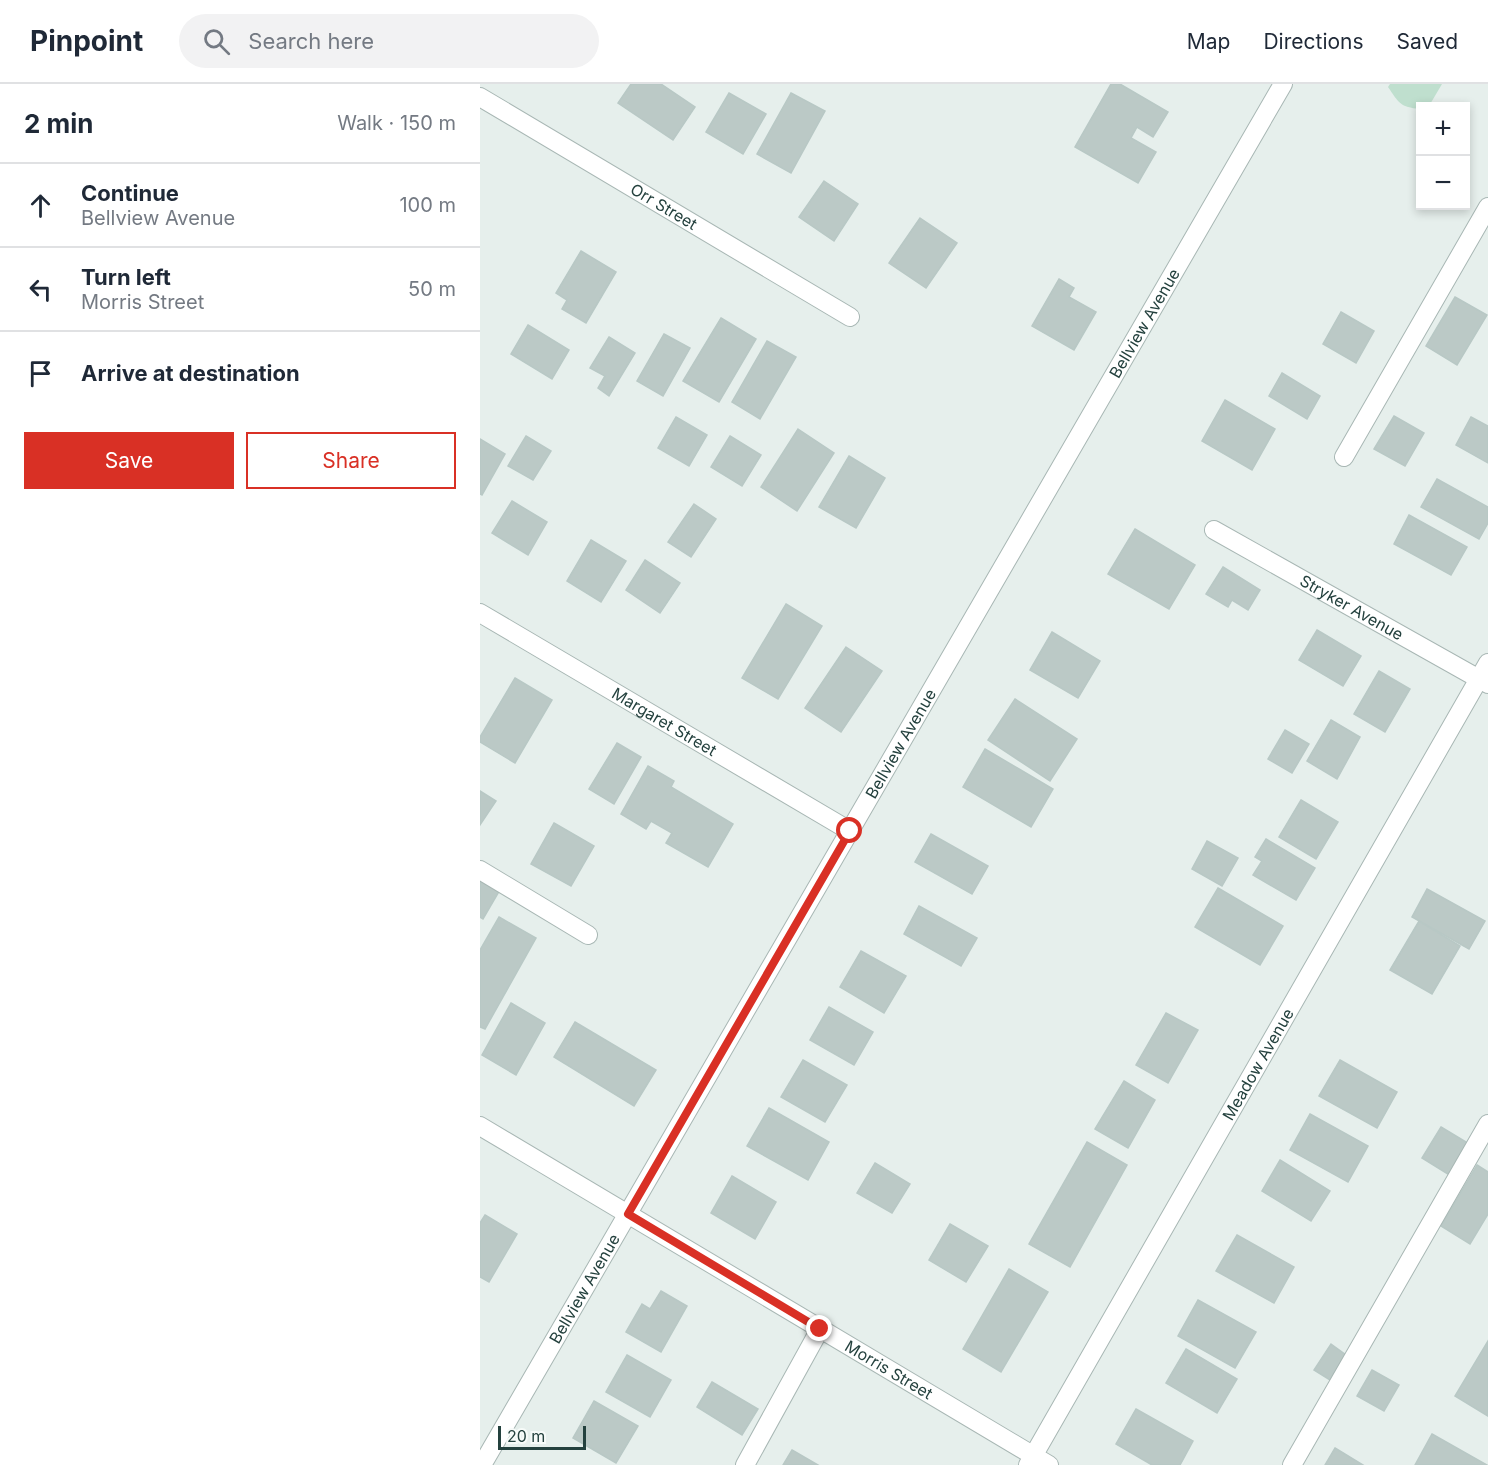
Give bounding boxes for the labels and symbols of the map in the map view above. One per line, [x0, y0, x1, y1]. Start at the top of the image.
street label: Orr Street [627, 179, 701, 234]
street label: Bellview Avenue [1105, 265, 1184, 382]
street label: Stryker Avenue [1297, 570, 1407, 644]
street label: Margaret Street [608, 683, 720, 760]
street label: Bellview Avenue [861, 685, 940, 802]
route start [836, 817, 862, 843]
street label: Meadow Avenue [1218, 1005, 1298, 1124]
street label: Bellview Avenue [545, 1230, 624, 1347]
route end [806, 1315, 832, 1341]
street label: Morris Street [841, 1336, 936, 1403]
scale bar [498, 1423, 586, 1450]

